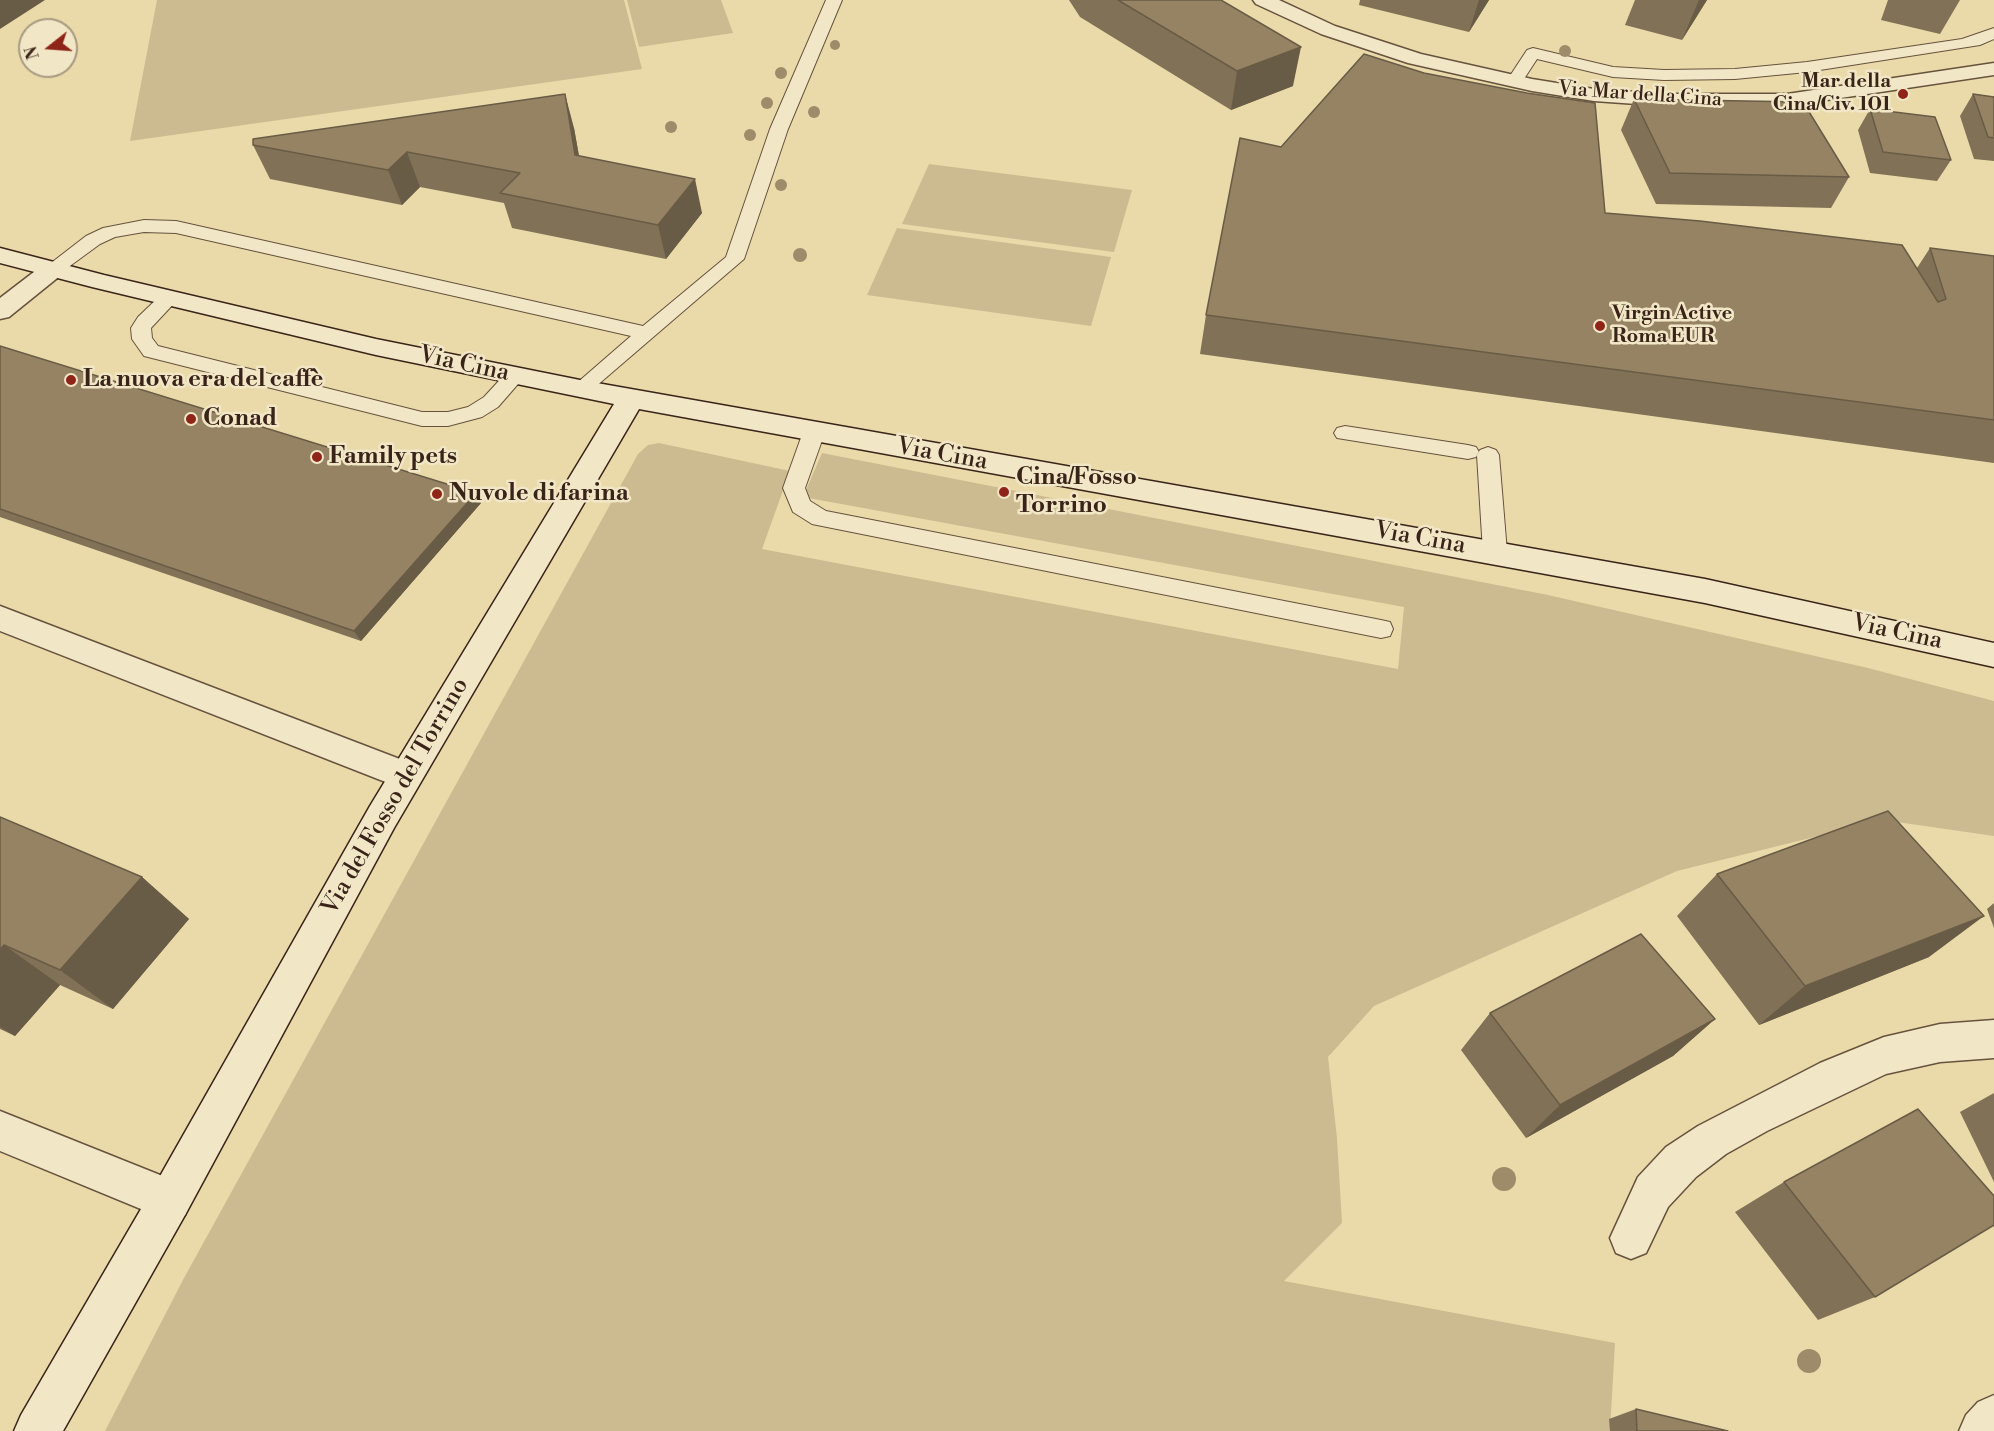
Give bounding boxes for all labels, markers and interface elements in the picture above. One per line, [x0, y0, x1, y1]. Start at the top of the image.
north arrow [18, 18, 78, 78]
text: N [21, 44, 44, 62]
place label: Mar della Cina/Civ. 101 [1773, 70, 1891, 117]
street label: Via Mar della Cina [1557, 77, 1723, 113]
marker: Mar della Cina/Civ. 101 [1896, 87, 1910, 101]
place label: Virgin Active Roma EUR [1612, 302, 1732, 349]
marker: Virgin Active Roma EUR [1593, 319, 1607, 333]
street label: Via Cina [416, 341, 512, 389]
place label: La nuova era del caffè [83, 366, 323, 394]
marker: La nuova era del caffè [64, 373, 78, 387]
place label: Conad [203, 405, 277, 433]
marker: Conad [184, 412, 198, 426]
street label: Via Cina [894, 433, 990, 477]
place label: Family pets [329, 443, 457, 471]
marker: Family pets [310, 450, 324, 464]
place label: Cina/Fosso Torrino [1016, 464, 1137, 520]
place label: Nuvole di farina [449, 480, 629, 508]
marker: Cina/Fosso Torrino [997, 485, 1011, 499]
marker: Nuvole di farina [430, 487, 444, 501]
street label: Via Cina [1372, 517, 1468, 561]
street label: Via Cina [1849, 609, 1945, 657]
street label: Via del Fosso del Torrino [316, 673, 476, 921]

